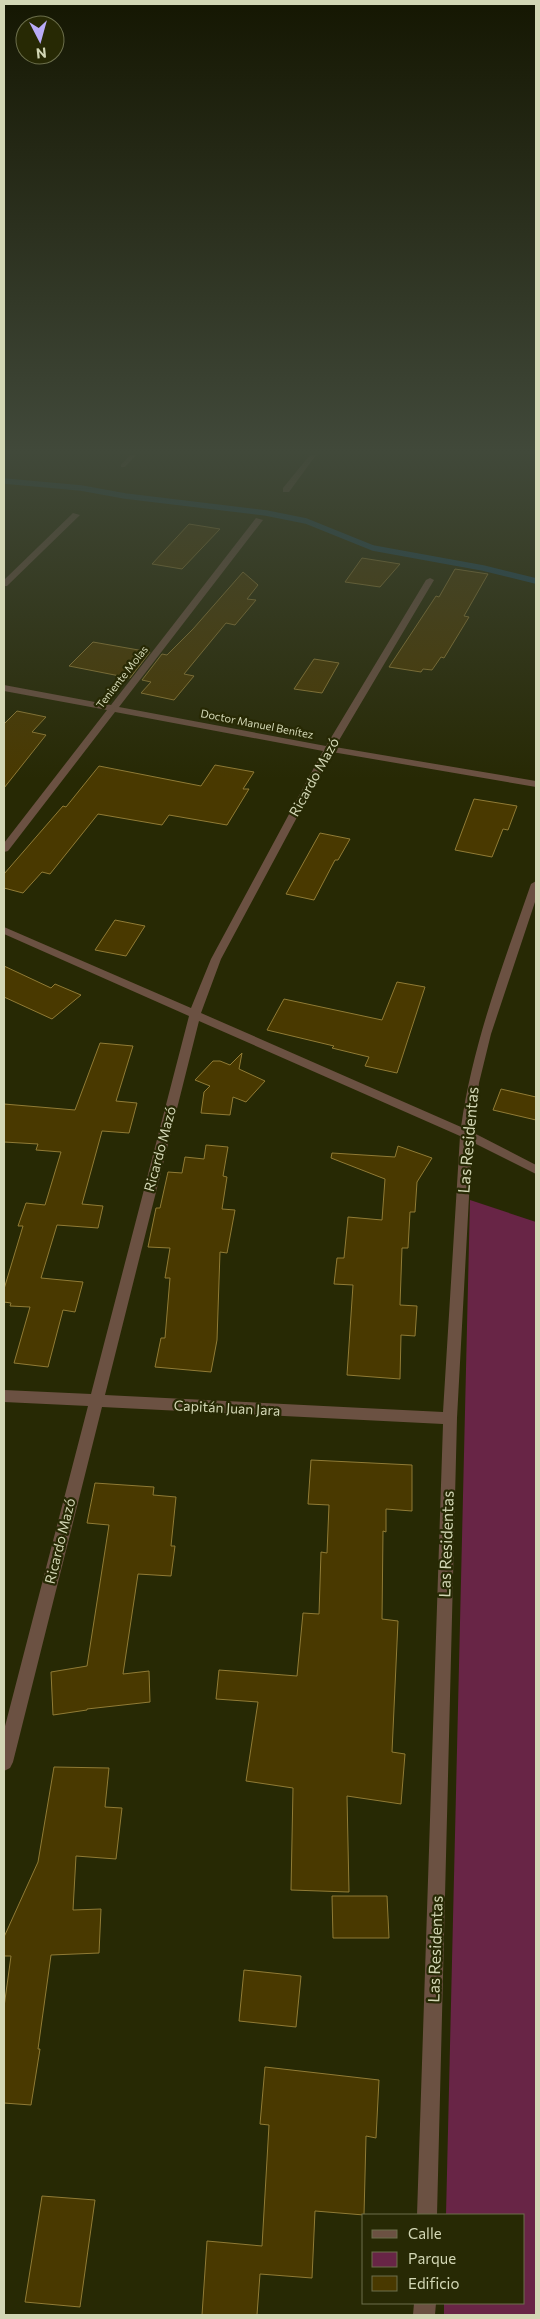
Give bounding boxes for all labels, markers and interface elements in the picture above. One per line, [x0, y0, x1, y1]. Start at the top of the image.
north arrow [15, 15, 65, 65]
text: N [35, 44, 48, 62]
street label: Teniente Molas [93, 643, 150, 711]
street label: Doctor Manuel Benítez [200, 706, 315, 741]
street label: Ricardo Mazó [285, 734, 342, 819]
street label: Las Residentas [453, 1086, 482, 1194]
street label: Ricardo Mazó [140, 1104, 179, 1193]
street label: Capitán Juan Jara [173, 1396, 281, 1419]
street label: Las Residentas [434, 1490, 457, 1598]
street label: Ricardo Mazó [41, 1496, 78, 1585]
street label: Las Residentas [423, 1895, 446, 2003]
legend [362, 2214, 525, 2304]
text: Calle [408, 2224, 442, 2242]
text: Parque [408, 2249, 456, 2267]
text: Edificio [408, 2274, 459, 2292]

